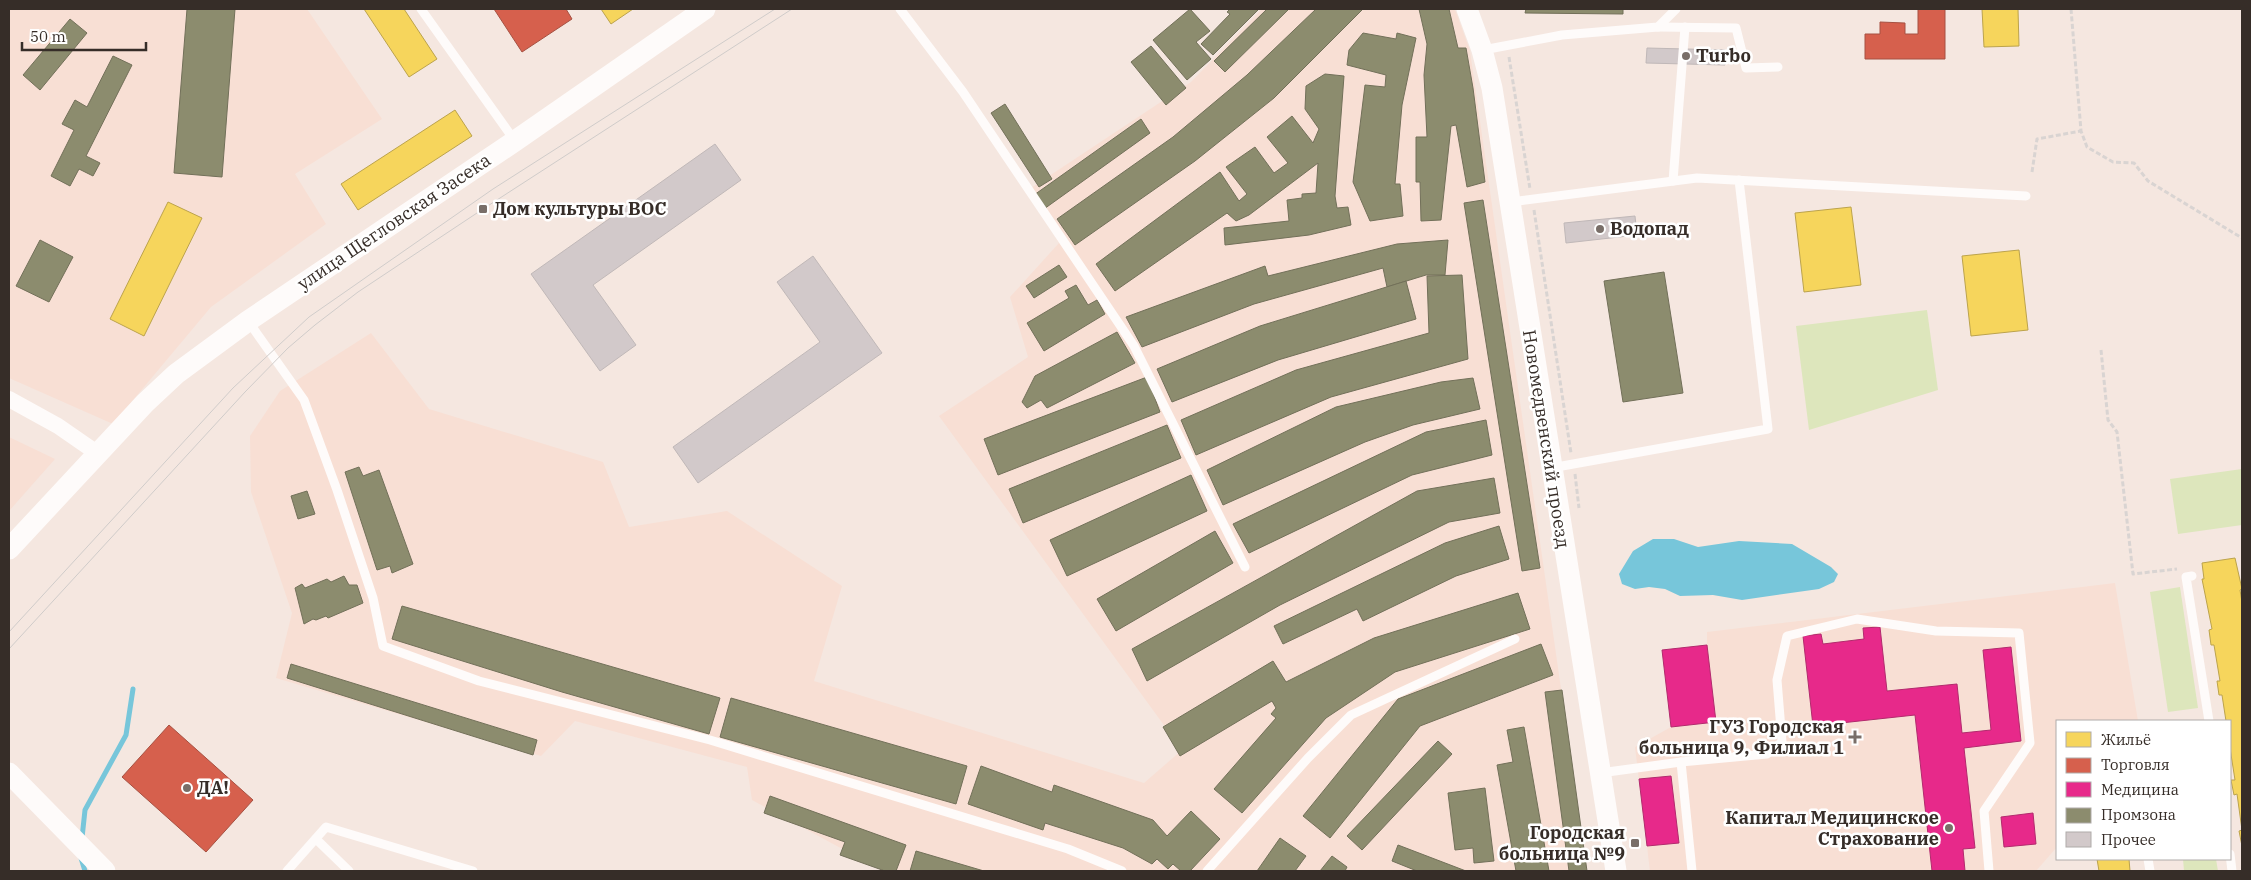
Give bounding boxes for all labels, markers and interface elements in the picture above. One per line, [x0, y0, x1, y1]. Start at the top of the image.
scale bar [22, 20, 146, 52]
text: 50 m [30, 27, 66, 46]
place label: Turbo [1696, 44, 1751, 67]
marker: Turbo [1680, 50, 1692, 62]
street label: улица Щегловская Засека [293, 148, 495, 295]
place label: Дом культуры ВОС [493, 197, 666, 220]
marker: Дом культуры ВОС [477, 203, 489, 215]
place label: Водопад [1610, 217, 1689, 240]
marker: Водопад [1594, 223, 1606, 235]
street label: Новомедвенский проезд [1518, 328, 1575, 550]
place label: ГУЗ Городская больница 9, Филиал 1 [1639, 715, 1844, 759]
legend [2056, 720, 2231, 860]
marker: ГУЗ Городская больница 9, Филиал 1 [1848, 730, 1862, 744]
text: Жильё [2101, 730, 2151, 749]
text: Торговля [2101, 755, 2170, 774]
place label: ДА! [197, 776, 229, 799]
text: Медицина [2101, 780, 2179, 799]
marker: ДА! [181, 782, 193, 794]
text: Промзона [2101, 805, 2176, 824]
place label: Капитал Медицинское Страхование [1725, 806, 1939, 850]
place label: Городская больница №9 [1499, 821, 1625, 865]
marker: Капитал Медицинское Страхование [1943, 822, 1955, 834]
text: Прочее [2101, 830, 2156, 849]
marker: Городская больница №9 [1629, 837, 1641, 849]

